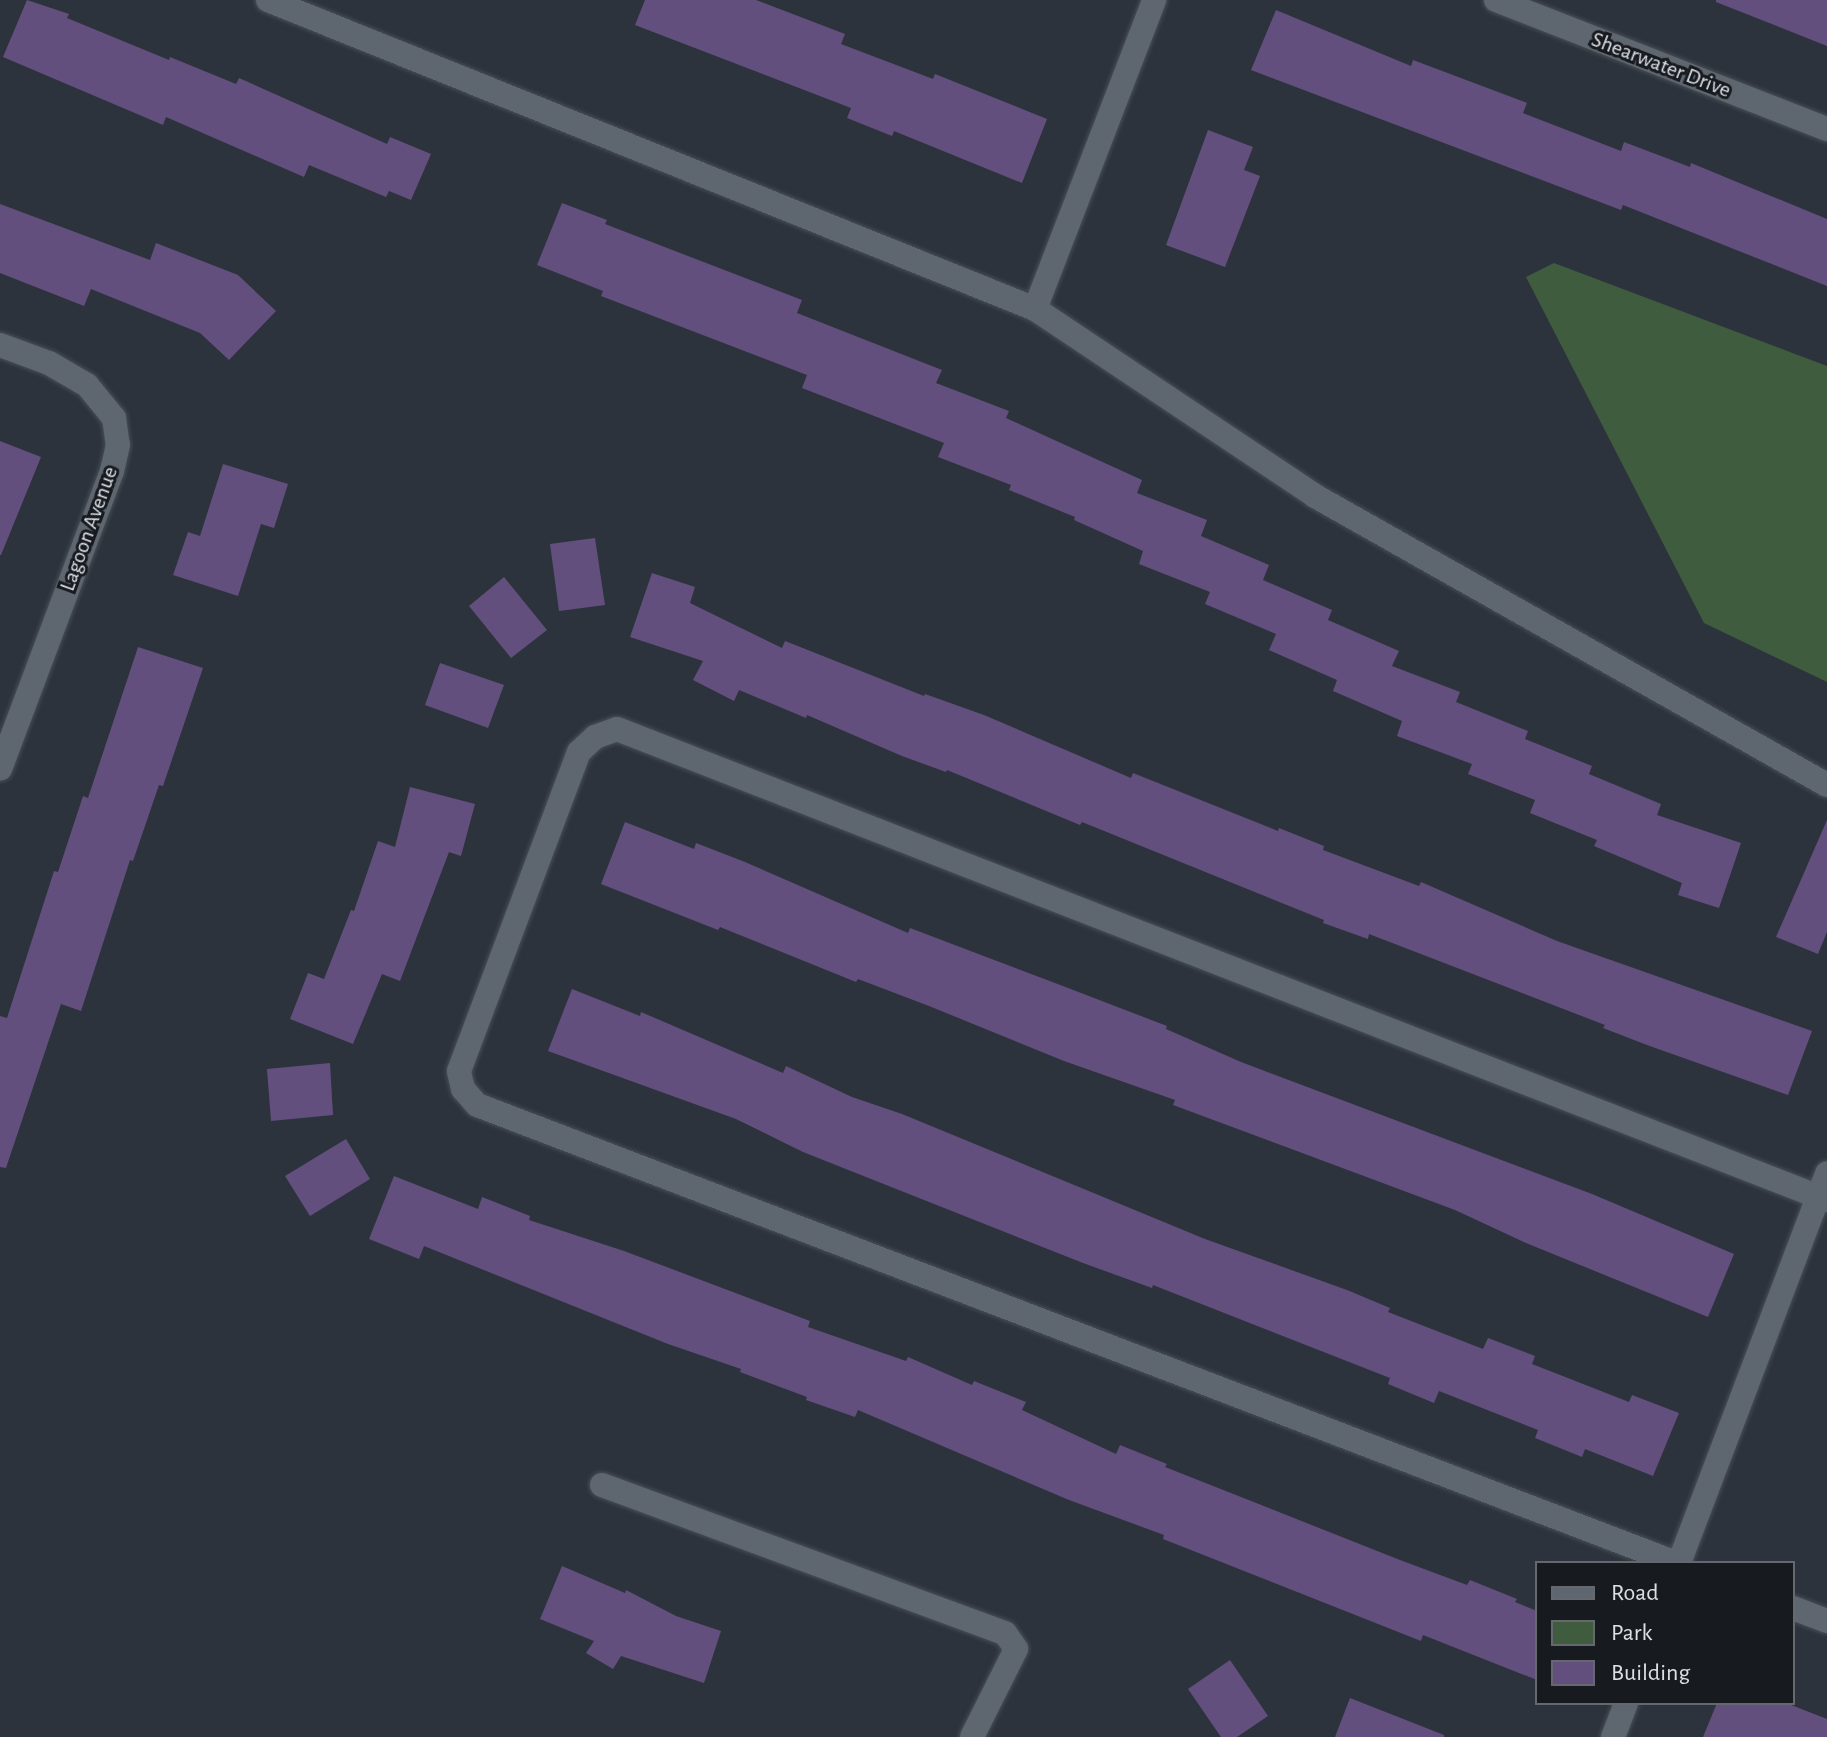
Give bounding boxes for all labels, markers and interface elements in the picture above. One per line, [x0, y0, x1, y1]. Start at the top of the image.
street label: Shearwater Drive [1588, 26, 1734, 104]
street label: Lagoon Avenue [54, 463, 124, 595]
legend [1535, 1561, 1795, 1705]
text: Road [1611, 1581, 1659, 1605]
text: Park [1611, 1621, 1652, 1645]
text: Building [1611, 1661, 1690, 1685]

